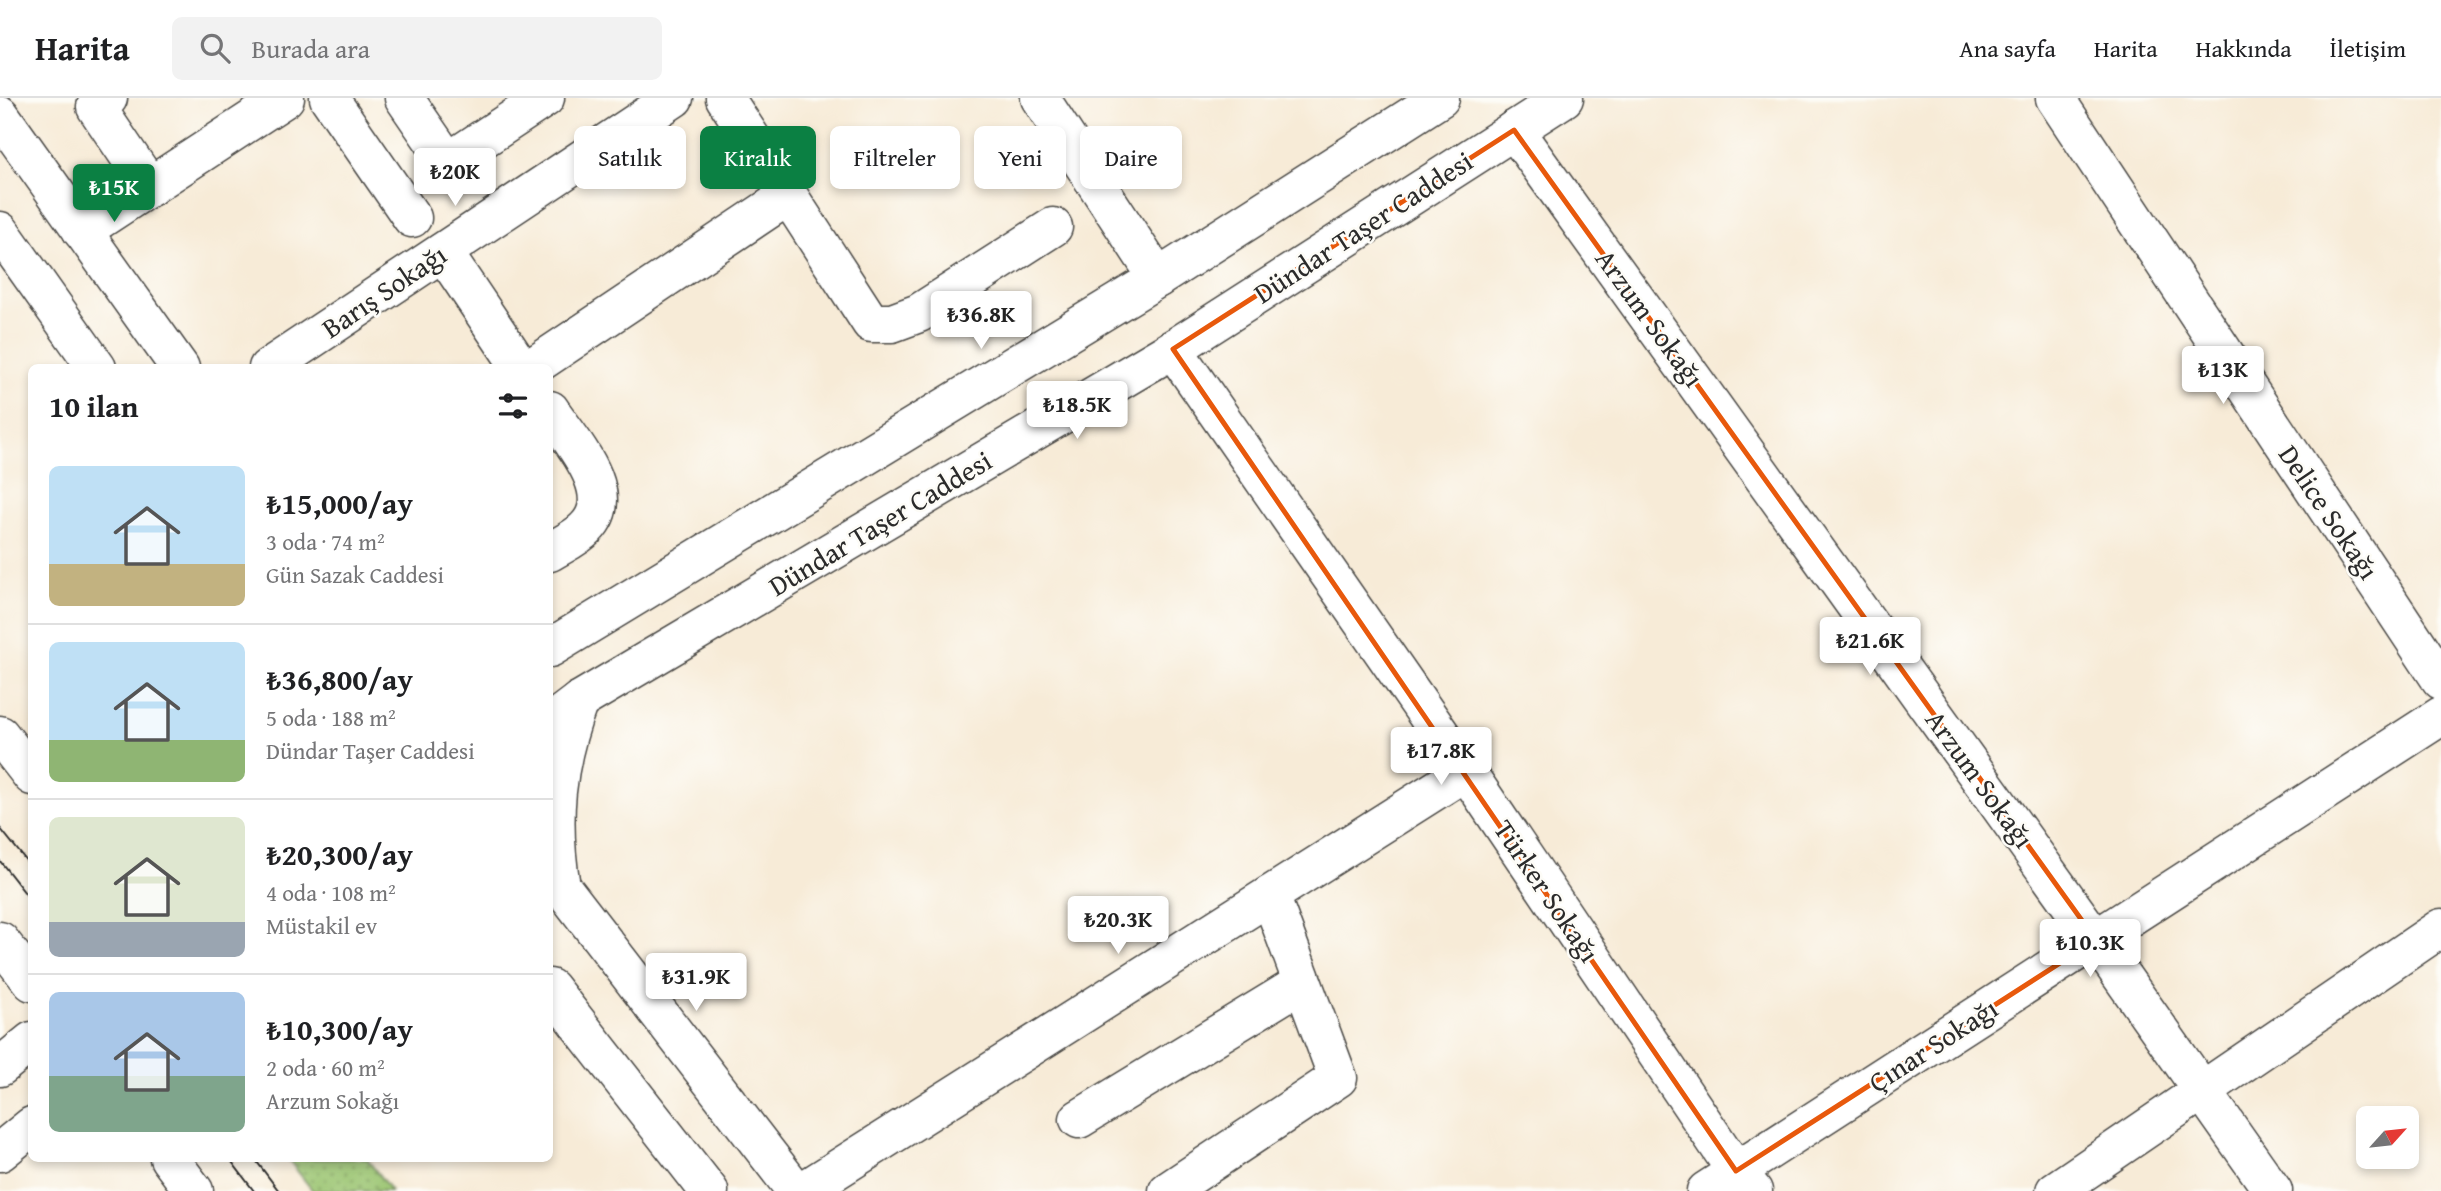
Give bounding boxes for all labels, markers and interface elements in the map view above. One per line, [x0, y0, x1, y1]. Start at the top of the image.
search box [172, 17, 662, 80]
text: Harita [35, 24, 130, 72]
icon: search [196, 29, 234, 67]
text: Burada ara [252, 29, 370, 68]
text: Ana sayfa [1959, 31, 2056, 66]
text: Harita [2094, 31, 2158, 66]
text: Hakkında [2196, 31, 2292, 66]
text: İletişim [2330, 31, 2406, 66]
chip: Satılık [574, 126, 686, 189]
chip: Kiralık [700, 126, 816, 189]
chip: Filtreler [830, 126, 960, 189]
chip: Yeni [974, 126, 1066, 189]
chip: Daire [1080, 126, 1182, 189]
street label: Dündar Taşer Caddesi [1245, 140, 1481, 313]
pin: ₺20K [414, 148, 496, 208]
text: ₺20K [430, 154, 480, 187]
pin: ₺15K [73, 164, 155, 224]
text: ₺15K [89, 170, 139, 203]
street label: Barış Sokağı [313, 234, 455, 348]
street label: Arzum Sokağı [1586, 240, 1715, 395]
pin: ₺36.8K [924, 292, 1038, 351]
text: ₺36.8K [947, 297, 1015, 330]
pin: ₺13K [2182, 346, 2264, 406]
text: ₺13K [2198, 352, 2248, 385]
pin: ₺18.5K [1020, 382, 1134, 441]
text: 10 ilan [49, 384, 138, 428]
icon: filters [494, 387, 532, 425]
text: ₺18.5K [1043, 387, 1111, 420]
street label: Delice Sokağı [2269, 436, 2390, 587]
street label: Dündar Taşer Caddesi [760, 440, 999, 606]
text: ₺15,000/ay [266, 481, 413, 525]
icon: home [105, 494, 189, 578]
text: 3 oda · 74 m² [266, 525, 385, 558]
text: Gün Sazak Caddesi [266, 558, 444, 591]
pin: ₺21.6K [1813, 618, 1927, 677]
text: ₺21.6K [1836, 623, 1904, 656]
text: ₺36,800/ay [266, 657, 413, 701]
icon: home [105, 670, 189, 754]
text: 5 oda · 188 m² [266, 701, 396, 734]
street label: Arzum Sokağı [1916, 701, 2045, 856]
pin: ₺17.8K [1384, 728, 1498, 787]
text: ₺17.8K [1407, 733, 1475, 766]
text: Dündar Taşer Caddesi [266, 734, 475, 767]
street label: Türker Sokağı [1485, 811, 1610, 970]
text: ₺20,300/ay [266, 832, 413, 876]
icon: home [105, 845, 189, 929]
text: 4 oda · 108 m² [266, 876, 396, 909]
pin: ₺20.3K [1061, 896, 1175, 956]
text: ₺20.3K [1084, 902, 1152, 935]
text: Müstakil ev [266, 909, 377, 942]
pin: ₺10.3K [2033, 920, 2147, 979]
text: ₺10.3K [2056, 925, 2124, 958]
pin: ₺31.9K [639, 954, 753, 1013]
text: ₺31.9K [662, 959, 730, 992]
street label: Çınar Sokağı [1860, 987, 2006, 1102]
text: ₺10,300/ay [266, 1007, 413, 1051]
icon: home [105, 1020, 189, 1104]
text: 2 oda · 60 m² [266, 1051, 385, 1084]
text: Arzum Sokağı [266, 1084, 399, 1117]
north arrow [2356, 1106, 2418, 1169]
map controls [2356, 1106, 2419, 1169]

